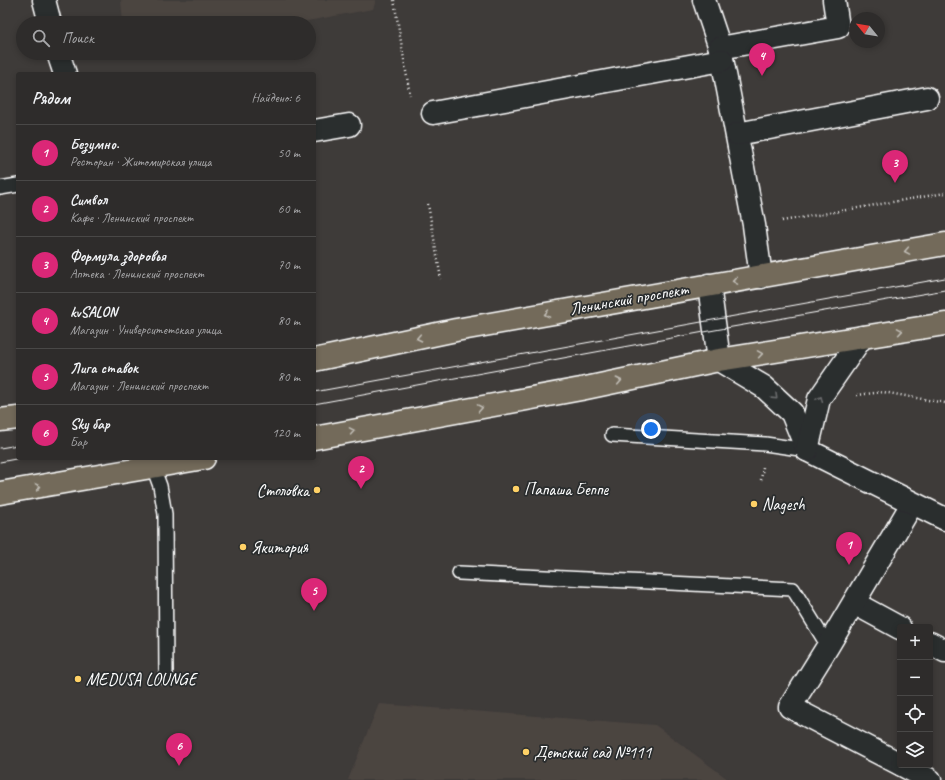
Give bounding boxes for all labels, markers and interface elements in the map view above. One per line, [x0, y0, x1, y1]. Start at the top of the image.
north arrow [849, 12, 885, 48]
search box [16, 16, 316, 60]
icon: search [30, 27, 52, 49]
text: Поиск [62, 29, 94, 48]
pin: 4 [749, 43, 775, 76]
text: Рядом [32, 88, 70, 109]
text: Найдено: 6 [252, 90, 300, 106]
text: Безумно. [70, 135, 119, 154]
text: 1 [42, 145, 48, 161]
text: 50 m [278, 145, 300, 161]
pin: 3 [882, 150, 908, 183]
text: Ресторан · Житомирская улица [70, 154, 212, 170]
text: Символ [70, 191, 107, 210]
text: 2 [42, 201, 48, 217]
text: 60 m [278, 201, 300, 217]
text: Кафе · Ленинский проспект [70, 210, 193, 226]
one-way arrow [903, 246, 910, 255]
text: Формула здоровья [70, 247, 166, 266]
text: 3 [42, 257, 48, 273]
text: 70 m [278, 257, 300, 273]
text: Аптека · Ленинский проспект [70, 266, 204, 282]
one-way arrow [732, 276, 738, 285]
street label: Ленинский проспект [568, 278, 690, 320]
text: kvSALON [70, 303, 117, 322]
one-way arrow [544, 309, 550, 317]
text: 4 [42, 313, 48, 329]
text: 80 m [278, 313, 300, 329]
text: Магазин · Университетская улица [70, 322, 221, 338]
one-way arrow [897, 327, 903, 336]
one-way arrow [416, 333, 422, 341]
one-way arrow [757, 350, 763, 359]
text: Лига ставок [70, 359, 138, 378]
text: 5 [42, 369, 48, 385]
text: 80 m [278, 369, 300, 385]
text: Магазин · Ленинский проспект [70, 378, 208, 394]
one-way arrow [616, 378, 622, 386]
one-way arrow [770, 392, 778, 400]
one-way arrow [815, 396, 823, 404]
one-way arrow [477, 404, 483, 412]
text: Sky бар [70, 415, 110, 434]
your location [641, 419, 661, 439]
text: 6 [42, 425, 48, 441]
text: 120 m [272, 425, 300, 441]
one-way arrow [349, 427, 355, 436]
text: Бар [70, 434, 87, 450]
pin: 2 [348, 456, 374, 489]
place label: Папаша Беппе [524, 479, 610, 500]
place label: Столовка [257, 480, 311, 501]
one-way arrow [35, 483, 42, 492]
marker: Папаша Беппе [511, 484, 521, 494]
marker: Столовка [312, 485, 322, 495]
place label: Nagesh [762, 494, 805, 515]
marker: Nagesh [749, 499, 759, 509]
pin: 1 [836, 532, 862, 565]
place label: Якитория [251, 537, 309, 558]
marker: Якитория [238, 542, 248, 552]
pin: 5 [301, 578, 327, 611]
map controls [897, 624, 933, 768]
button: + [897, 624, 933, 660]
button: − [897, 660, 933, 696]
place label: MEDUSA LOUNGE [86, 669, 199, 690]
marker: MEDUSA LOUNGE [73, 674, 83, 684]
button: locate [897, 696, 933, 732]
button: layers [897, 732, 933, 768]
pin: 6 [166, 733, 192, 766]
place label: Детский сад №111 [534, 742, 653, 763]
marker: Детский сад №111 [521, 747, 531, 757]

